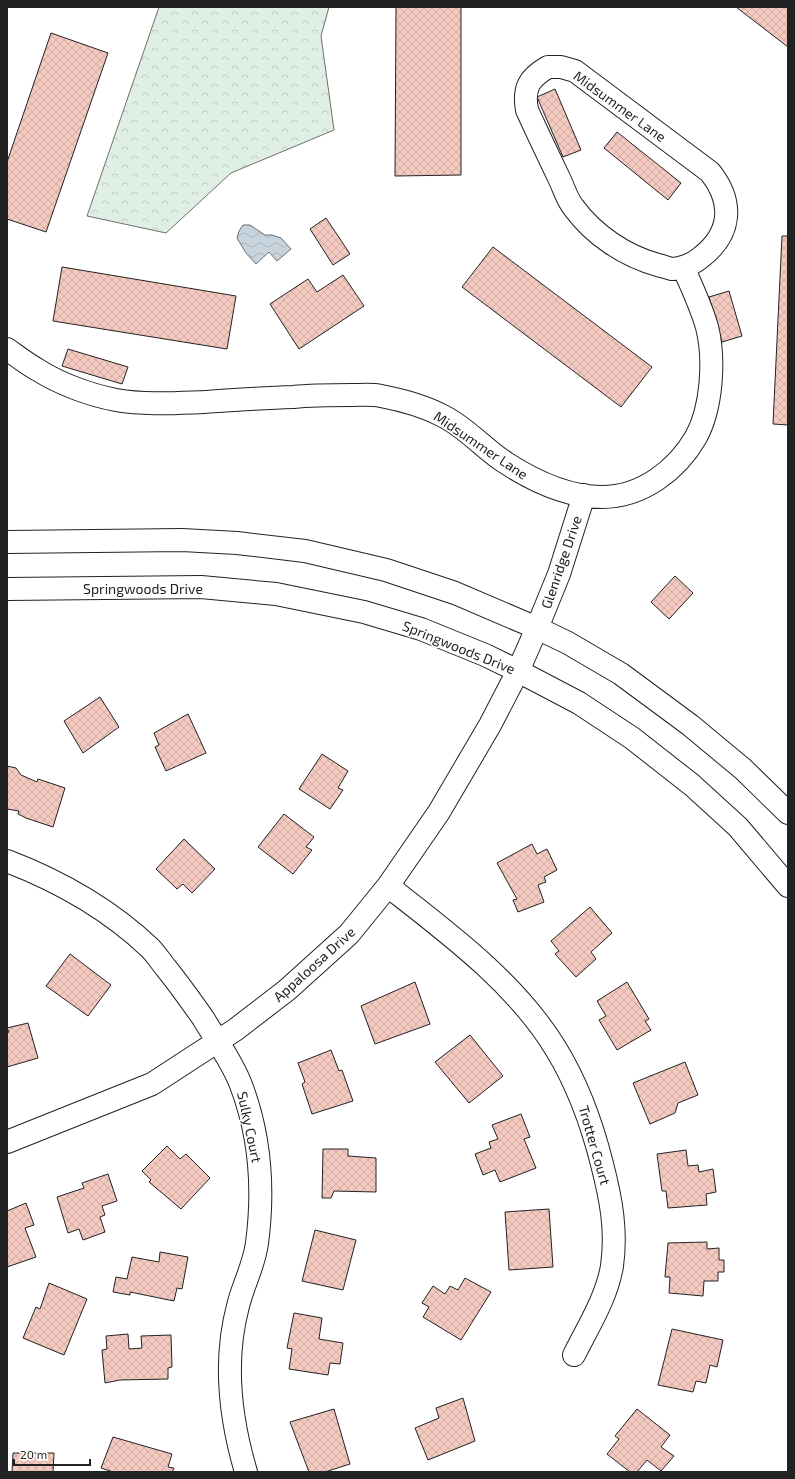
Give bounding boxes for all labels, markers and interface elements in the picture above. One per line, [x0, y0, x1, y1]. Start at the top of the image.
street label: Midsummer Lane [571, 67, 669, 145]
street label: Midsummer Lane [431, 407, 531, 483]
street label: Glenridge Drive [537, 513, 585, 611]
street label: Springwoods Drive [83, 580, 203, 597]
street label: Springwoods Drive [400, 617, 518, 677]
street label: Appaloosa Drive [270, 923, 358, 1005]
street label: Sulky Court [234, 1090, 266, 1164]
street label: Trotter Court [576, 1103, 614, 1187]
scale bar [14, 1441, 90, 1467]
text: 20 m [20, 1447, 47, 1461]

